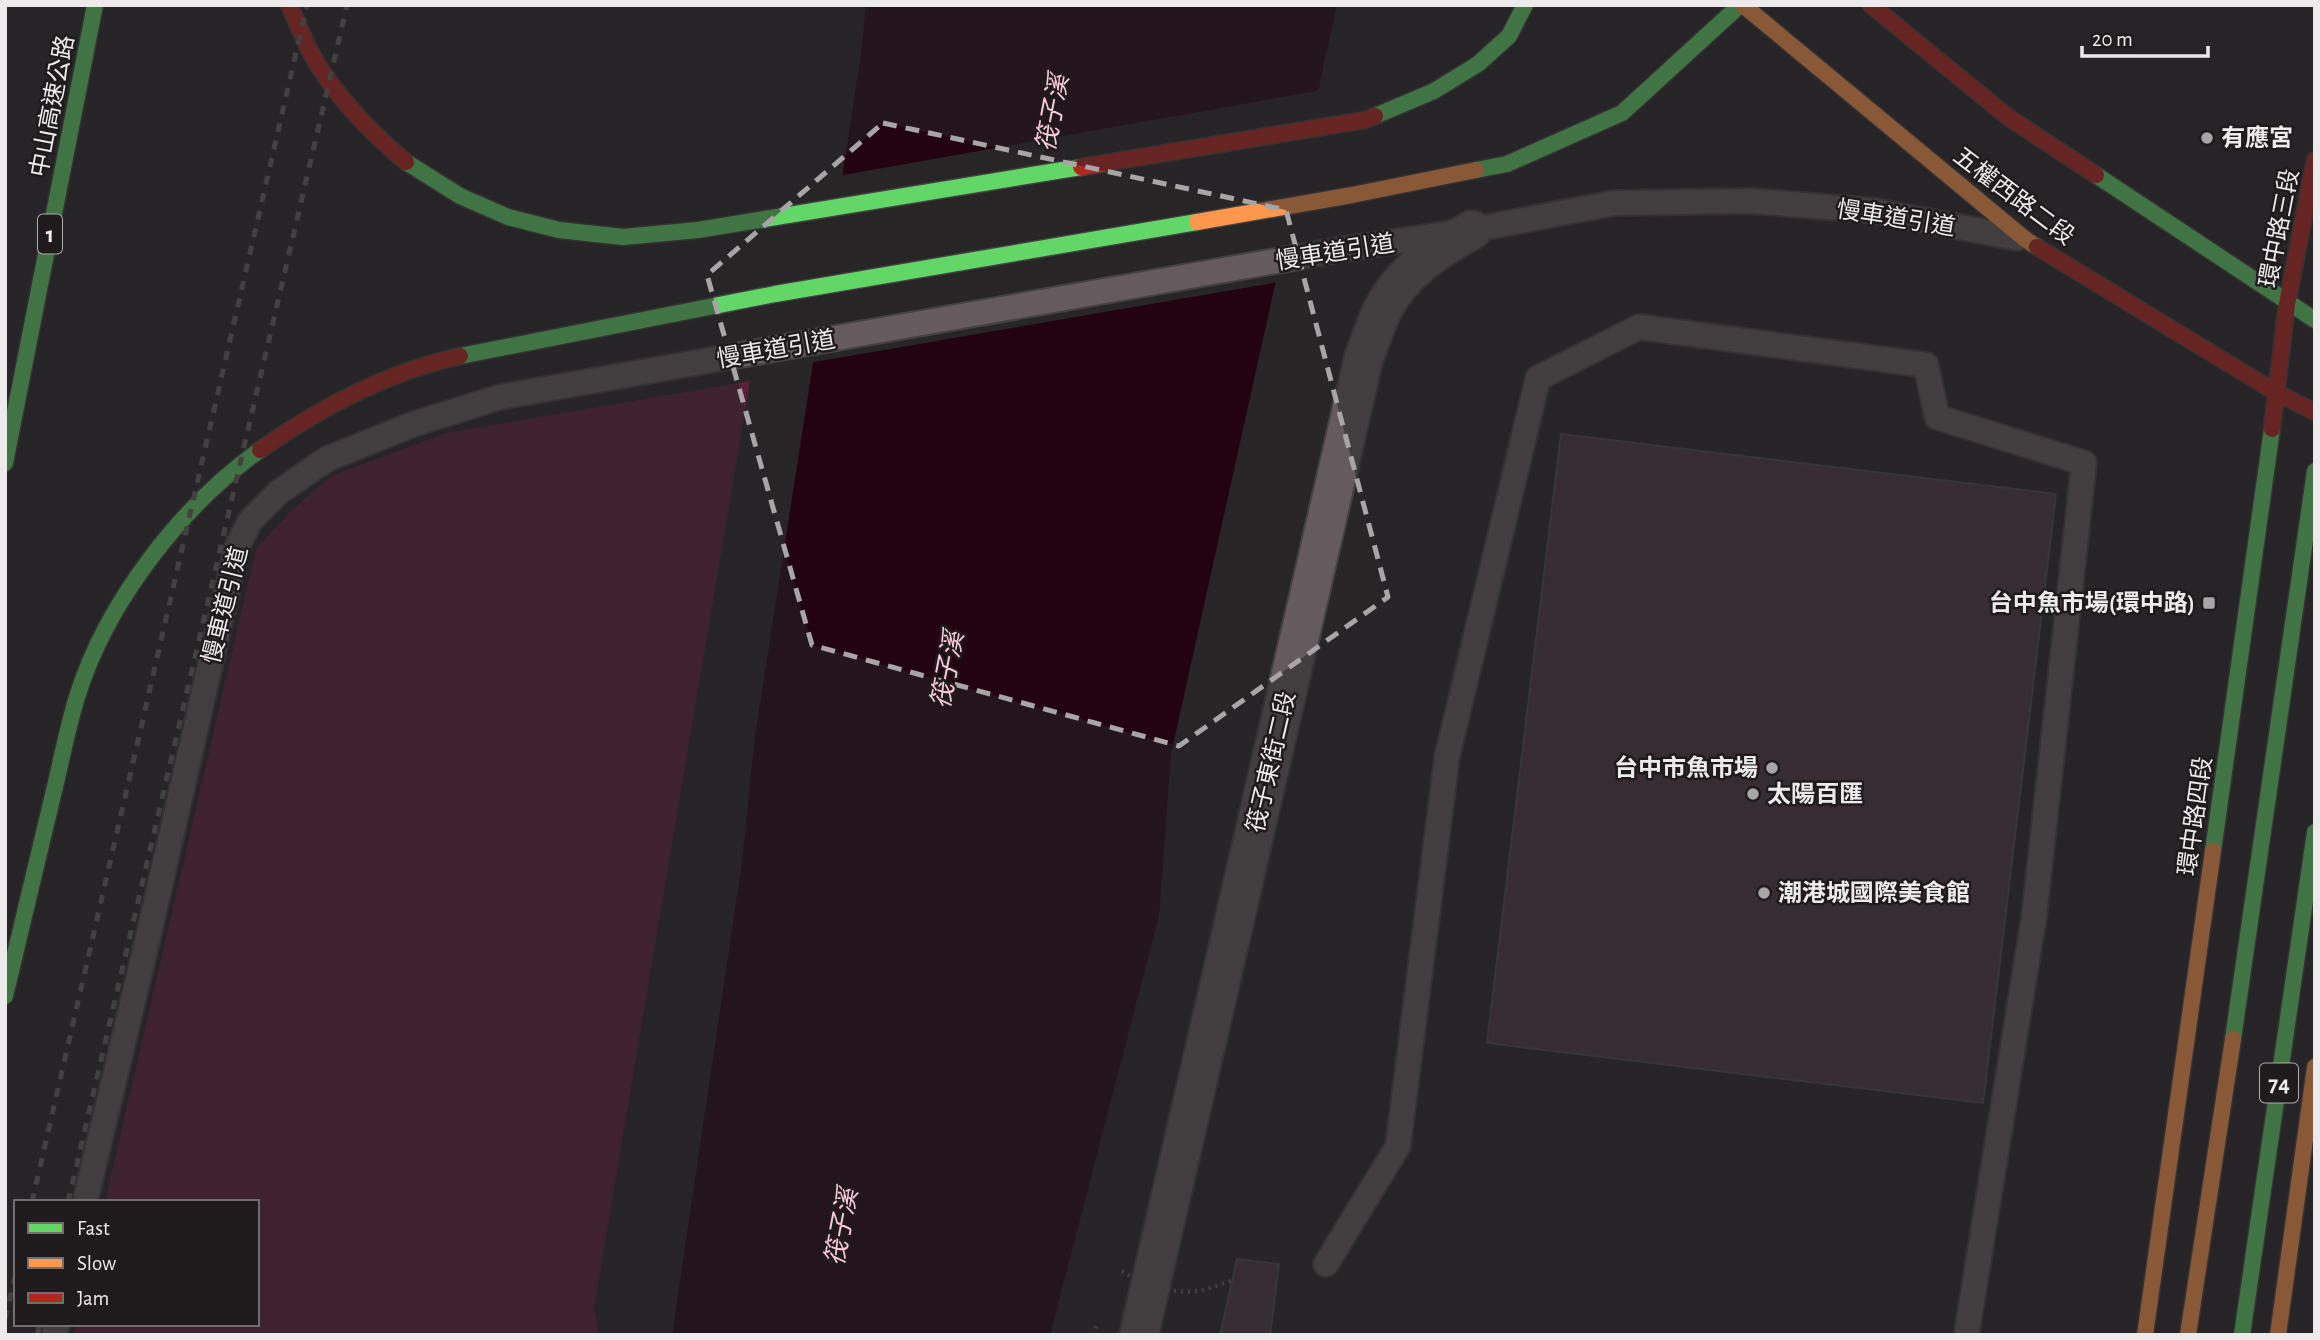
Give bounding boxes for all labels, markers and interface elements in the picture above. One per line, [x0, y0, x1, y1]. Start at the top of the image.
scale bar [2082, 14, 2208, 58]
text: 20 m [2092, 29, 2133, 50]
street label: 中山高速公路 [26, 33, 78, 179]
water label: 筏子溪 [1031, 68, 1074, 154]
place label: 有應宮 [2221, 125, 2293, 151]
marker: 有應宮 [2199, 130, 2215, 146]
street label: 五權西路二段 [1949, 142, 2079, 250]
street label: 環中路三段 [2255, 167, 2303, 289]
street label: 慢車道引道 [1835, 196, 1957, 240]
road number: 1 [38, 215, 62, 254]
street label: 慢車道引道 [1274, 230, 1396, 274]
street label: 慢車道引道 [715, 326, 837, 372]
street label: 慢車道引道 [198, 544, 252, 666]
place label: 台中魚市場(環中路) [1989, 590, 2195, 616]
marker: 台中魚市場(環中路) [2201, 595, 2217, 611]
water label: 筏子溪 [926, 625, 969, 711]
street label: 筏子東街二段 [1242, 689, 1300, 835]
place label: 台中市魚市場 [1614, 755, 1758, 781]
street label: 環中路四段 [2174, 755, 2216, 877]
marker: 台中市魚市場 [1764, 760, 1780, 776]
place label: 太陽百匯 [1767, 781, 1863, 807]
marker: 太陽百匯 [1745, 786, 1761, 802]
place label: 潮港城國際美食館 [1778, 880, 1970, 906]
marker: 潮港城國際美食館 [1756, 885, 1772, 901]
road number: 74 [2260, 1064, 2298, 1102]
water label: 筏子溪 [820, 1182, 863, 1268]
legend [14, 1200, 259, 1326]
text: Fast [77, 1218, 110, 1239]
text: Slow [77, 1253, 116, 1274]
text: Jam [77, 1288, 109, 1309]

